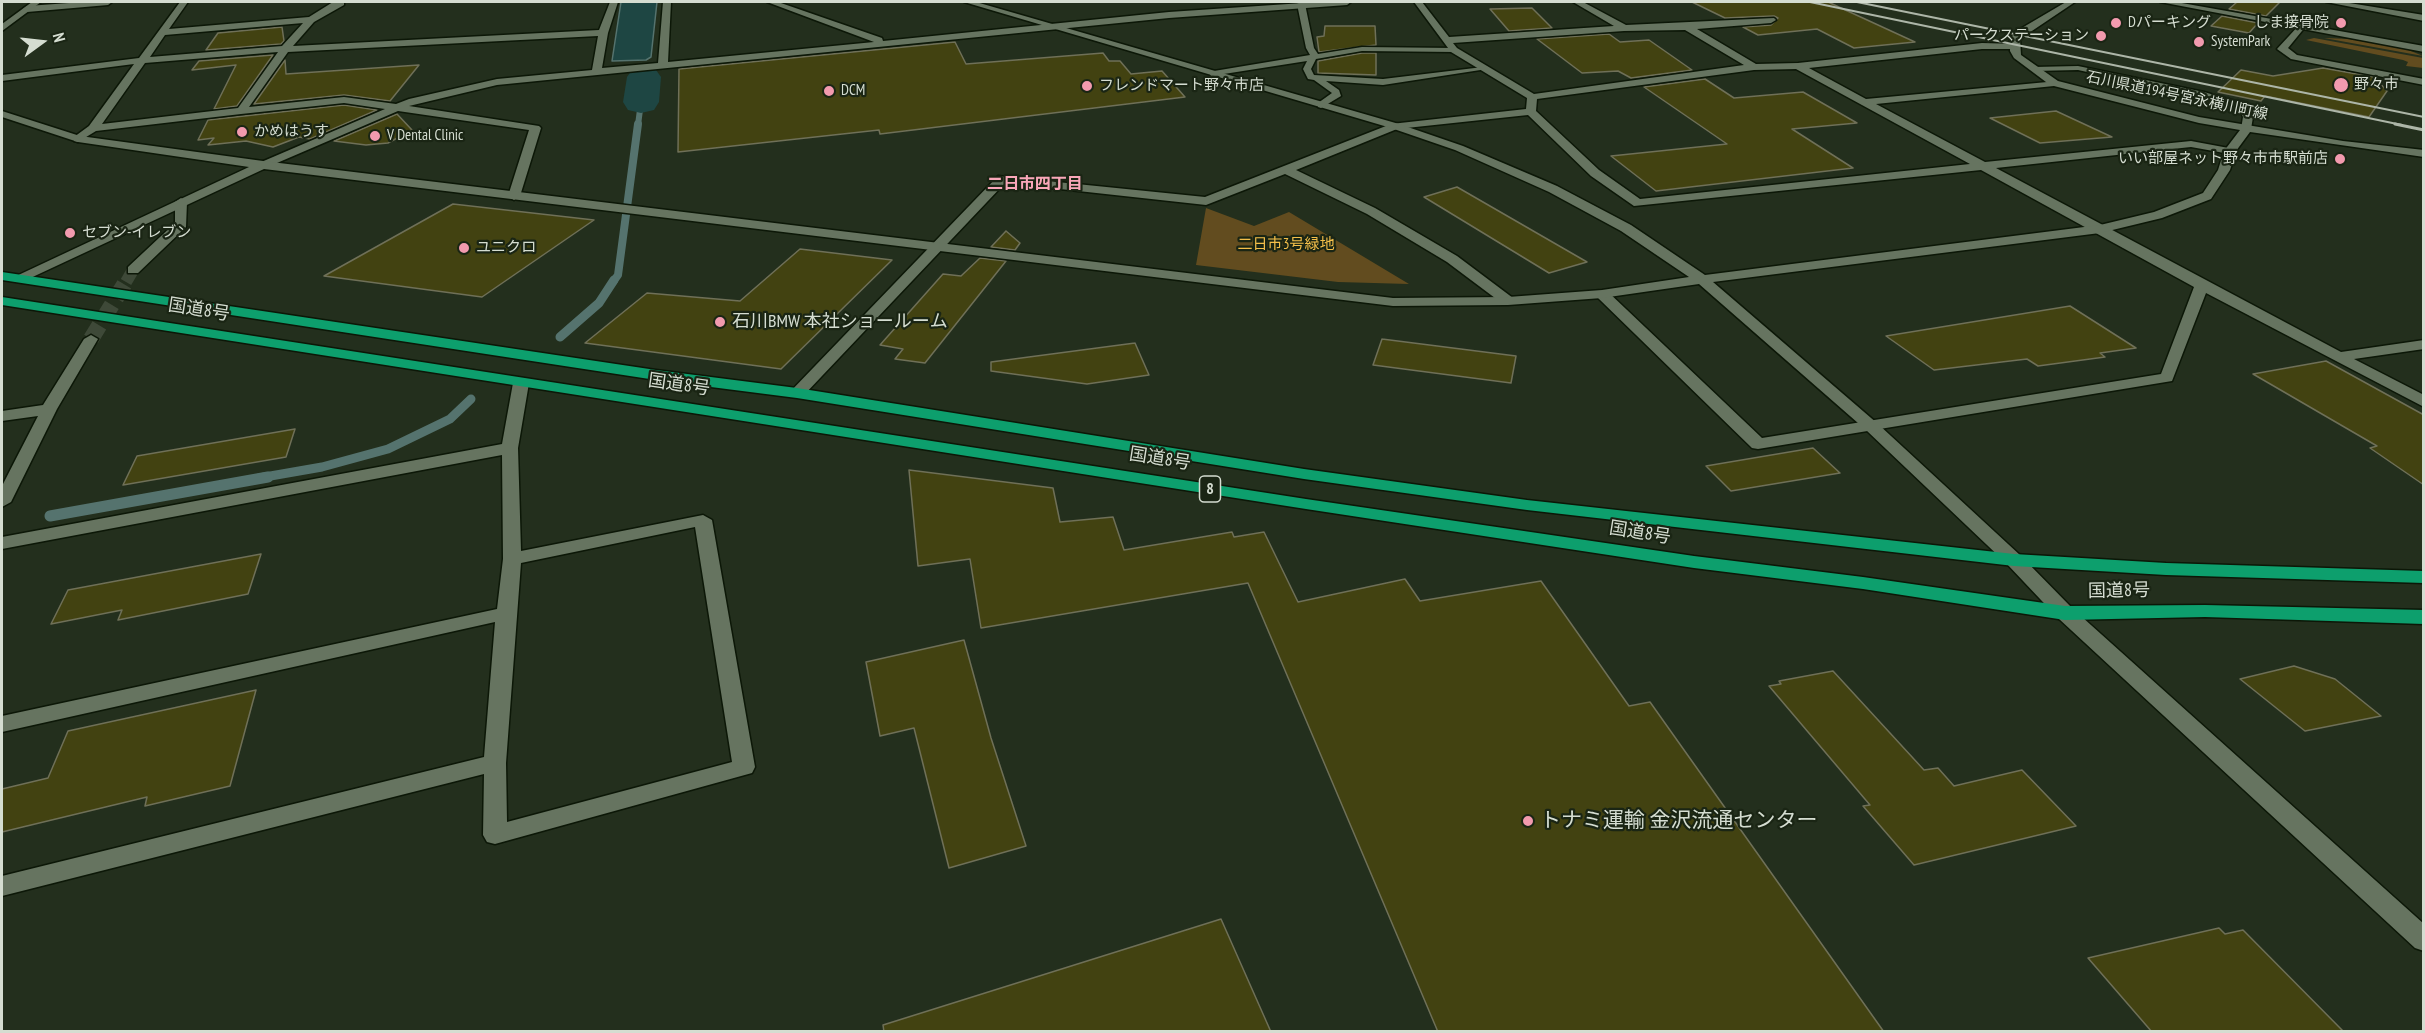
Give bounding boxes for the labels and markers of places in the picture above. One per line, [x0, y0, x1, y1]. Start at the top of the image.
place label: Dパーキング [2128, 14, 2211, 32]
place label: しま接骨院 [2254, 14, 2329, 32]
marker: Dパーキング [2109, 16, 2123, 30]
marker: しま接骨院 [2334, 16, 2348, 30]
place label: パークステーション [1954, 27, 2089, 45]
marker: パークステーション [2094, 29, 2108, 43]
place label: SystemPark [2211, 33, 2270, 51]
marker: SystemPark [2192, 35, 2206, 49]
marker: 野々市 [2332, 76, 2350, 94]
place label: 野々市 [2354, 76, 2399, 94]
place label: フレンドマート野々市店 [1099, 77, 1264, 95]
marker: フレンドマート野々市店 [1080, 79, 1094, 93]
place label: DCM [841, 82, 865, 100]
marker: DCM [822, 84, 836, 98]
place label: かめはうす [254, 123, 329, 141]
marker: かめはうす [235, 125, 249, 139]
place label: V Dental Clinic [387, 127, 463, 145]
marker: V Dental Clinic [368, 129, 382, 143]
place label: いい部屋ネット野々市市駅前店 [2118, 150, 2328, 168]
marker: いい部屋ネット野々市市駅前店 [2333, 152, 2347, 166]
place label: セブン-イレブン [82, 224, 191, 242]
marker: セブン-イレブン [63, 226, 77, 240]
place label: ユニクロ [476, 239, 536, 257]
marker: ユニクロ [457, 241, 471, 255]
place label: 石川BMW 本社ショールーム [732, 311, 948, 333]
marker: 石川BMW 本社ショールーム [713, 315, 727, 329]
place label: トナミ運輸 金沢流通センター [1540, 808, 1817, 834]
marker: トナミ運輸 金沢流通センター [1521, 814, 1535, 828]

